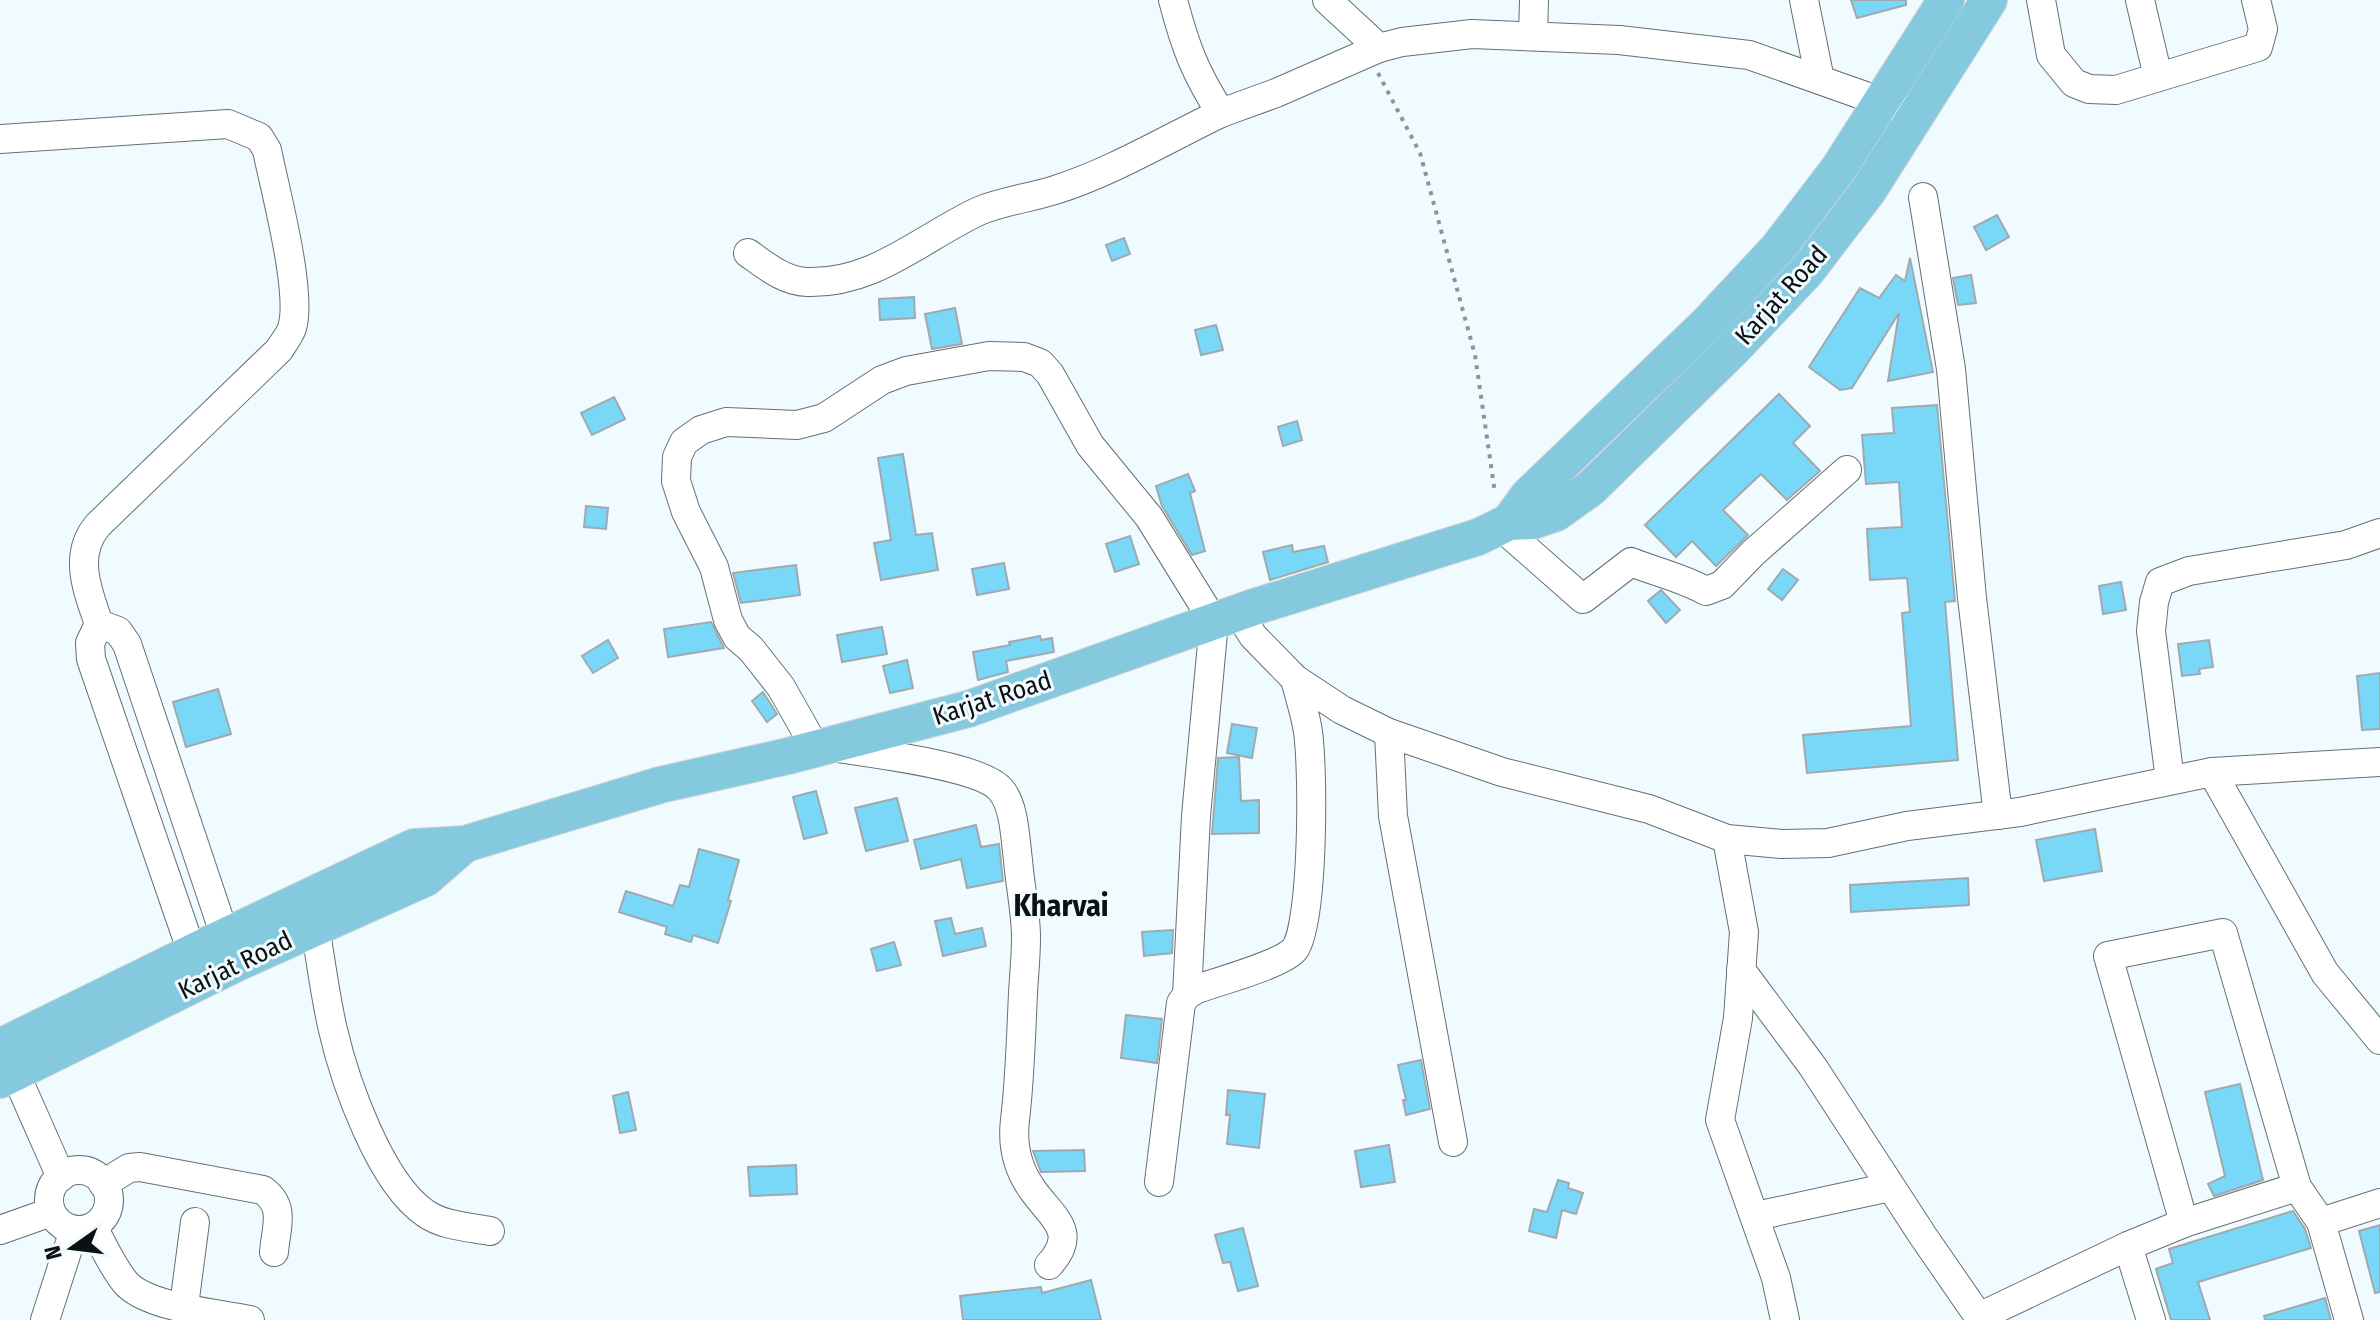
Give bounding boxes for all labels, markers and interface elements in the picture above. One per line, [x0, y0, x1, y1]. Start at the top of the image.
street label: Karjat Road [1729, 239, 1834, 351]
street label: Karjat Road [929, 665, 1055, 732]
district label: Kharvai [1013, 888, 1109, 924]
street label: Karjat Road [173, 925, 297, 1006]
north arrow [32, 1208, 112, 1288]
text: N [38, 1243, 68, 1262]

